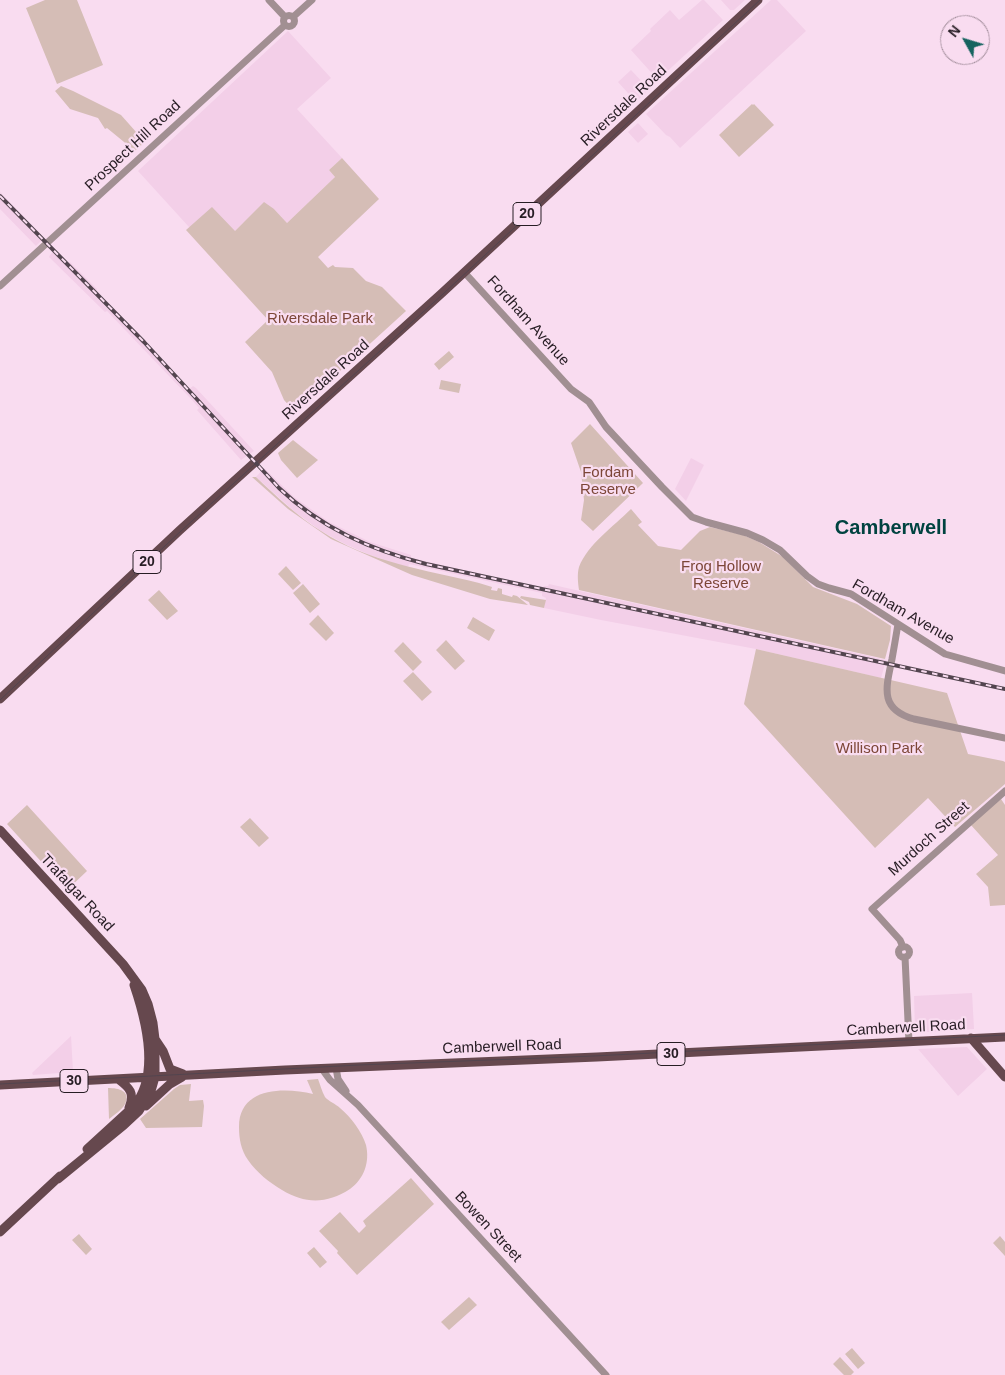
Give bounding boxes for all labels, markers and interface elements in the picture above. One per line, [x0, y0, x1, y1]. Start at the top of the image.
north arrow [940, 15, 990, 65]
text: N [945, 22, 964, 40]
street label: Riversdale Road [577, 62, 671, 150]
street label: Prospect Hill Road [81, 97, 185, 195]
road number: 20 [513, 202, 541, 225]
street label: Fordham Avenue [483, 272, 573, 370]
park label: Riversdale Park [267, 310, 373, 328]
street label: Riversdale Road [279, 336, 373, 424]
park label: Fordam Reserve [580, 464, 636, 499]
district label: Camberwell [835, 516, 947, 540]
road number: 20 [133, 550, 161, 574]
park label: Frog Hollow Reserve [681, 558, 761, 593]
street label: Fordham Avenue [849, 576, 957, 648]
park label: Willison Park [836, 740, 922, 758]
street label: Murdoch Street [885, 798, 973, 880]
street label: Trafalgar Road [36, 850, 118, 936]
street label: Camberwell Road [846, 1016, 966, 1040]
street label: Camberwell Road [442, 1036, 562, 1058]
road number: 30 [657, 1042, 685, 1066]
road number: 30 [60, 1070, 88, 1092]
street label: Bowen Street [451, 1188, 525, 1266]

